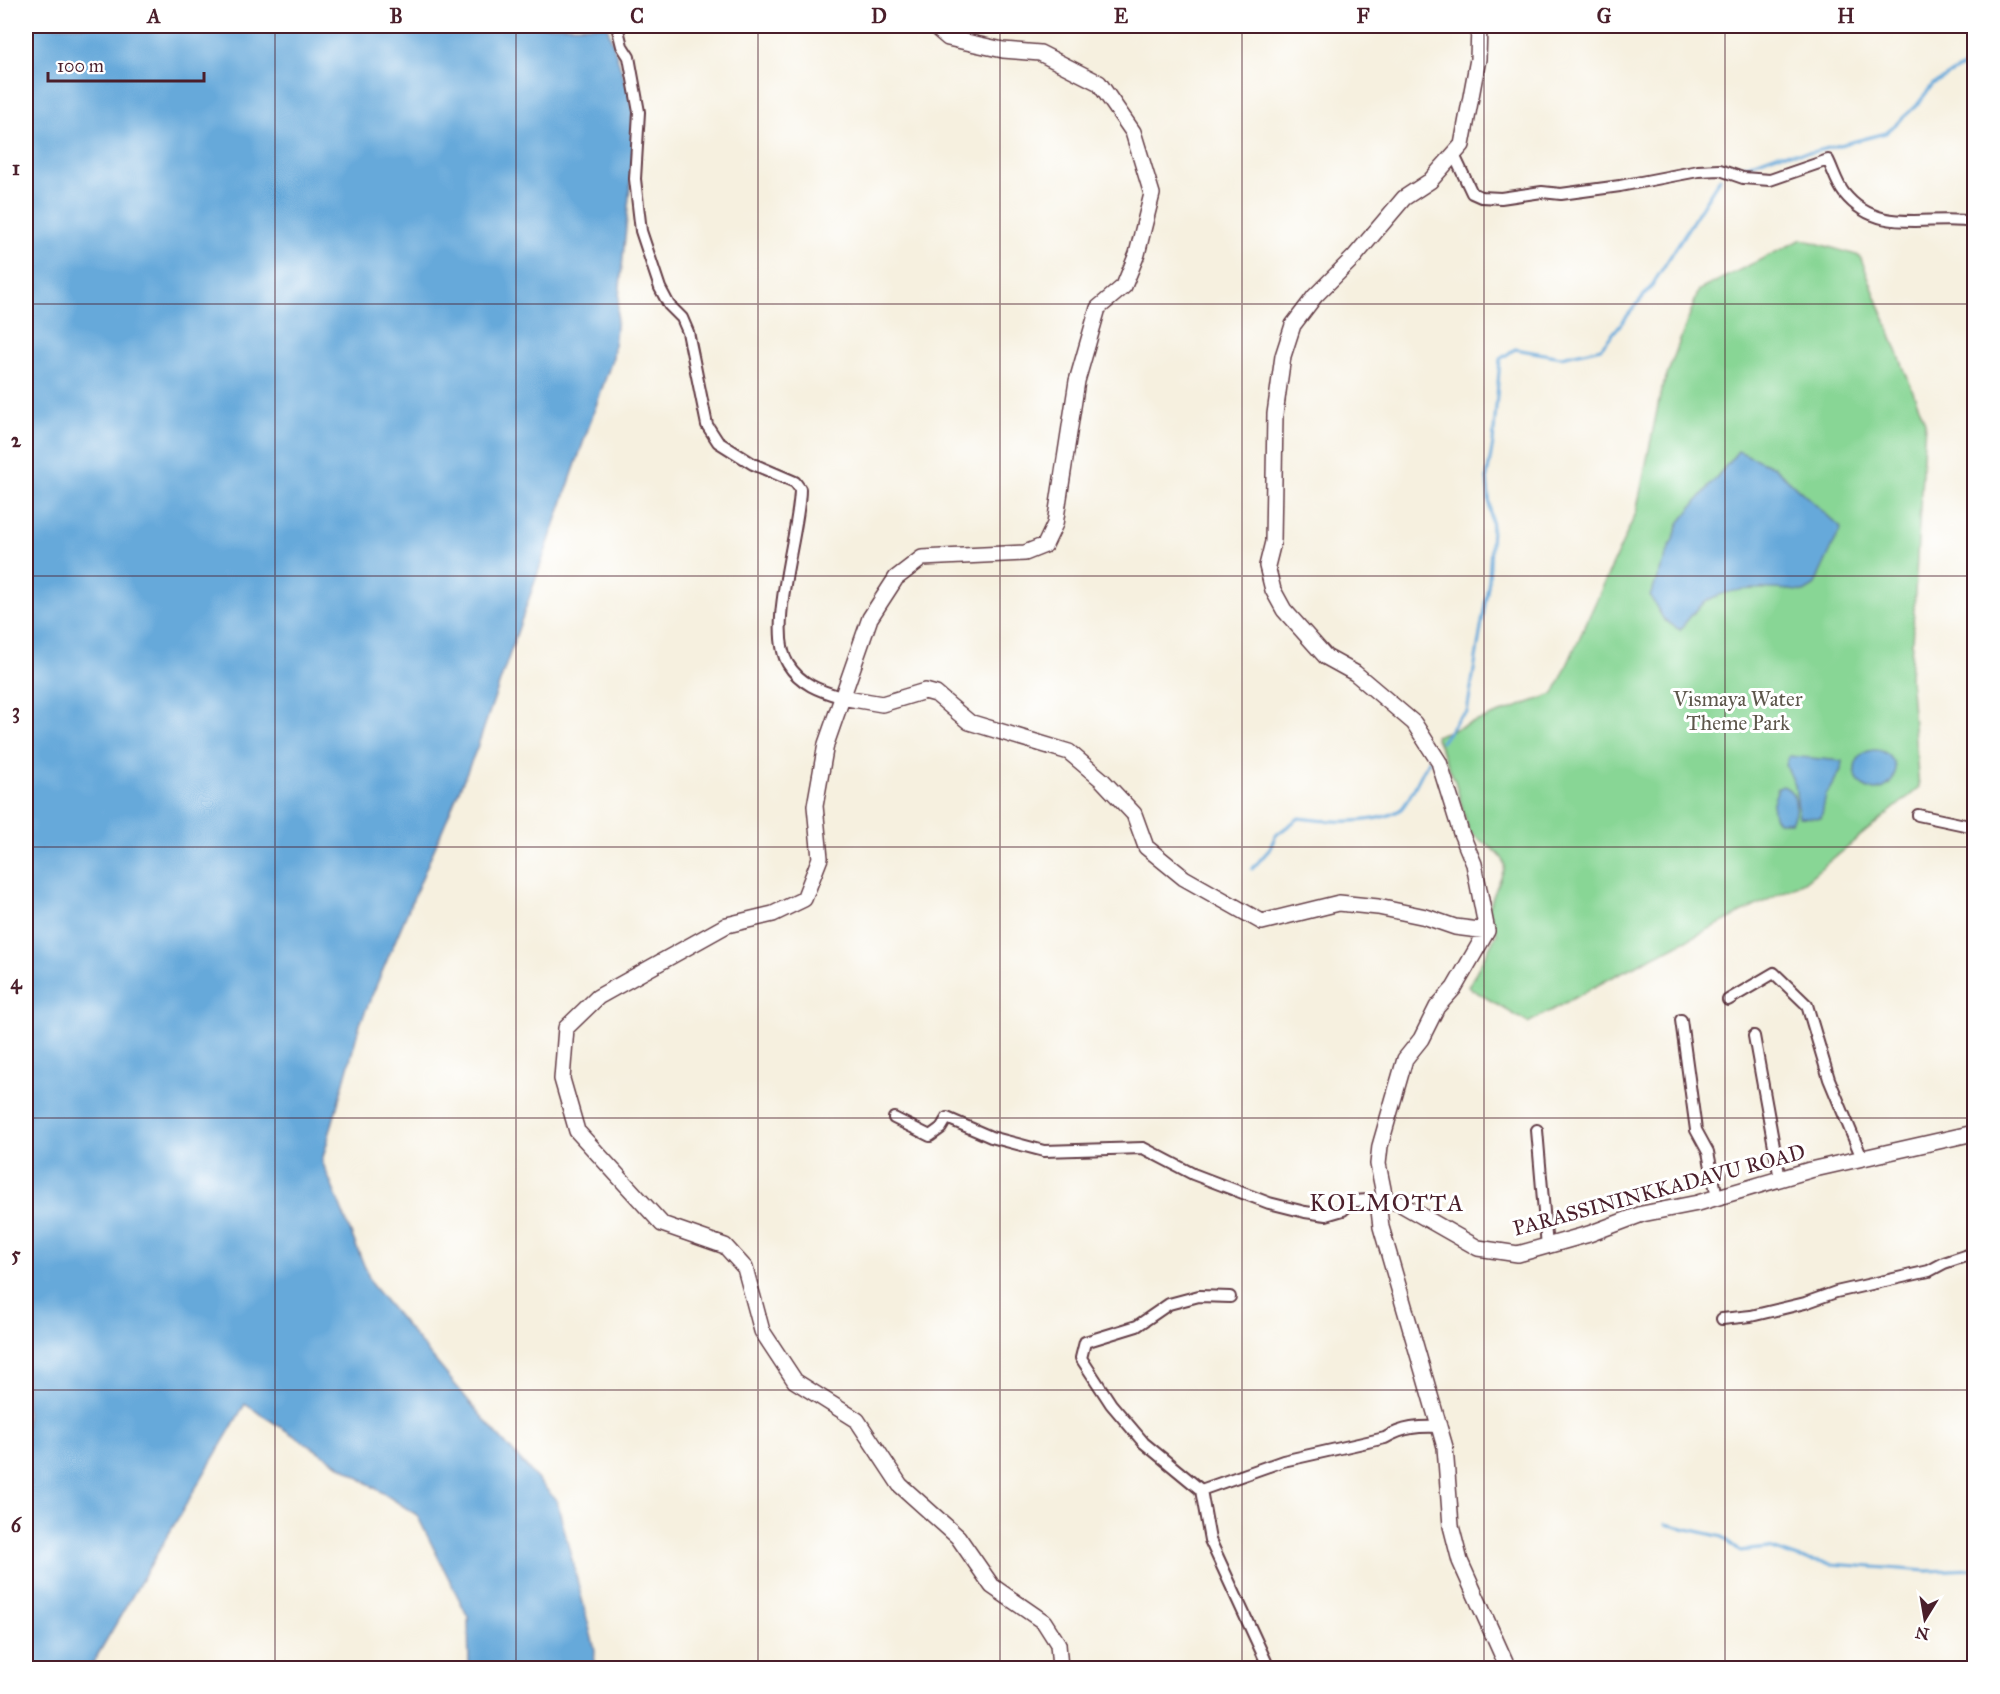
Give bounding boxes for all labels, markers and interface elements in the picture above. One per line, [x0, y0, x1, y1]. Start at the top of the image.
text: A [145, 4, 161, 28]
text: B [389, 4, 403, 28]
text: C [630, 4, 644, 28]
text: D [871, 4, 887, 28]
text: E [1114, 4, 1129, 28]
text: F [1356, 4, 1370, 28]
text: G [1597, 4, 1612, 28]
text: H [1837, 4, 1855, 28]
scale bar [48, 45, 204, 83]
text: 100 m [57, 55, 104, 77]
text: 1 [12, 156, 20, 180]
text: 2 [11, 428, 22, 452]
park label: Vismaya Water Theme Park [1672, 686, 1803, 736]
text: 3 [12, 699, 20, 724]
text: 4 [10, 970, 22, 995]
street label: PARASSININKKADAVU ROAD [1510, 1138, 1808, 1242]
district label: KOLMOTTA [1309, 1188, 1465, 1218]
text: 5 [11, 1242, 21, 1266]
text: 6 [11, 1513, 23, 1537]
north arrow [1895, 1589, 1955, 1649]
text: N [1913, 1623, 1931, 1644]

